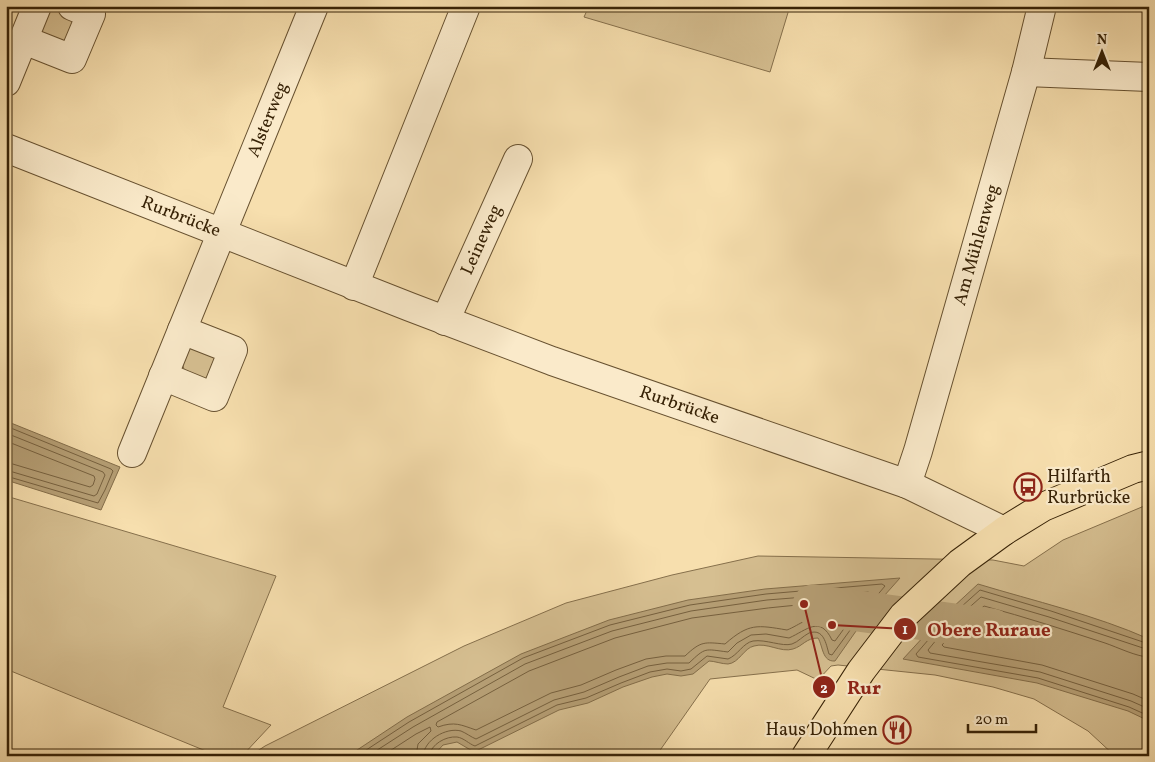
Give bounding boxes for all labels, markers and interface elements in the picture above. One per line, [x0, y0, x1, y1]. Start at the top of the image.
north arrow [1078, 28, 1128, 78]
text: N [1097, 31, 1107, 50]
street label: Alsterweg [241, 78, 294, 161]
street label: Am Mühlenweg [948, 181, 1006, 309]
street label: Rurbrücke [138, 190, 224, 244]
street label: Leineweg [455, 201, 508, 279]
street label: Rurbrücke [636, 380, 723, 431]
place label: Hilfarth Rurbrücke [1047, 465, 1130, 511]
bus stop icon: Hilfarth Rurbrücke [1013, 472, 1043, 502]
callout: Obere Ruraue [892, 612, 1061, 646]
text: Obere Ruraue [927, 618, 1051, 644]
text: 1 [902, 620, 908, 641]
callout: Rur [812, 670, 891, 704]
text: Rur [847, 676, 881, 702]
text: 2 [820, 679, 828, 700]
scale bar [968, 702, 1035, 734]
text: 20 m [975, 710, 1008, 731]
restaurant icon: Haus Dohmen [882, 715, 912, 745]
place label: Haus Dohmen [766, 718, 878, 743]

